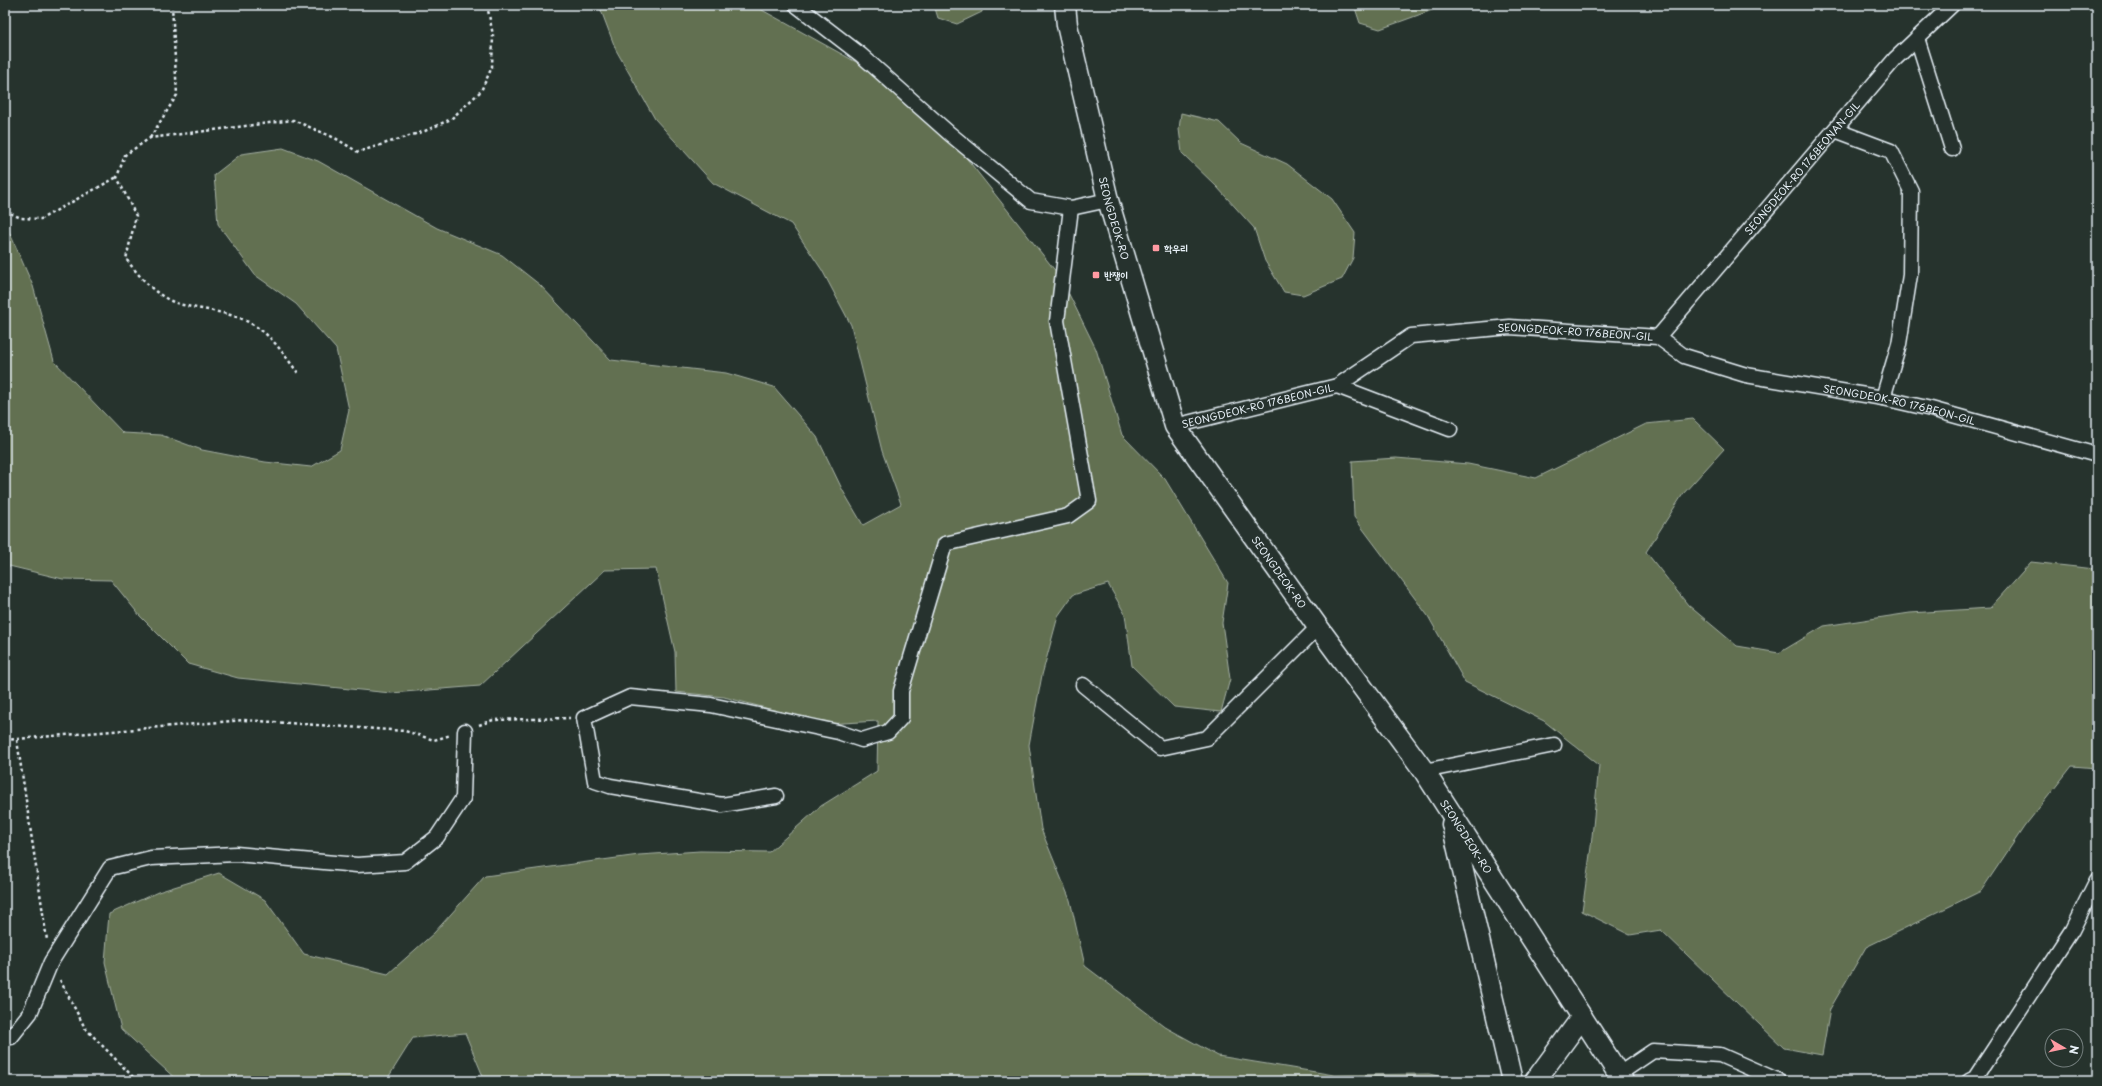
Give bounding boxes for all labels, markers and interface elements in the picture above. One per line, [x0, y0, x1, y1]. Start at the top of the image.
street label: SEONGDEOK-RO 176BEONAN-GIL [1740, 98, 1863, 238]
street label: SEONGDEOK-RO [1096, 175, 1133, 261]
place label: 학우리 [1164, 240, 1188, 255]
marker: 학우리 [1151, 243, 1161, 253]
place label: 반쟁이 [1104, 267, 1128, 282]
marker: 반쟁이 [1091, 270, 1101, 280]
street label: SEONGDEOK-RO 176BEON-GIL [1497, 319, 1654, 344]
street label: SEONGDEOK-RO 176BEON-GIL [1180, 379, 1335, 431]
street label: SEONGDEOK-RO 176BEON-GIL [1822, 380, 1977, 428]
street label: SEONGDEOK-RO [1248, 533, 1310, 611]
street label: SEONGDEOK-RO [1437, 796, 1496, 876]
north arrow [2044, 1028, 2084, 1068]
text: N [2065, 1044, 2083, 1056]

